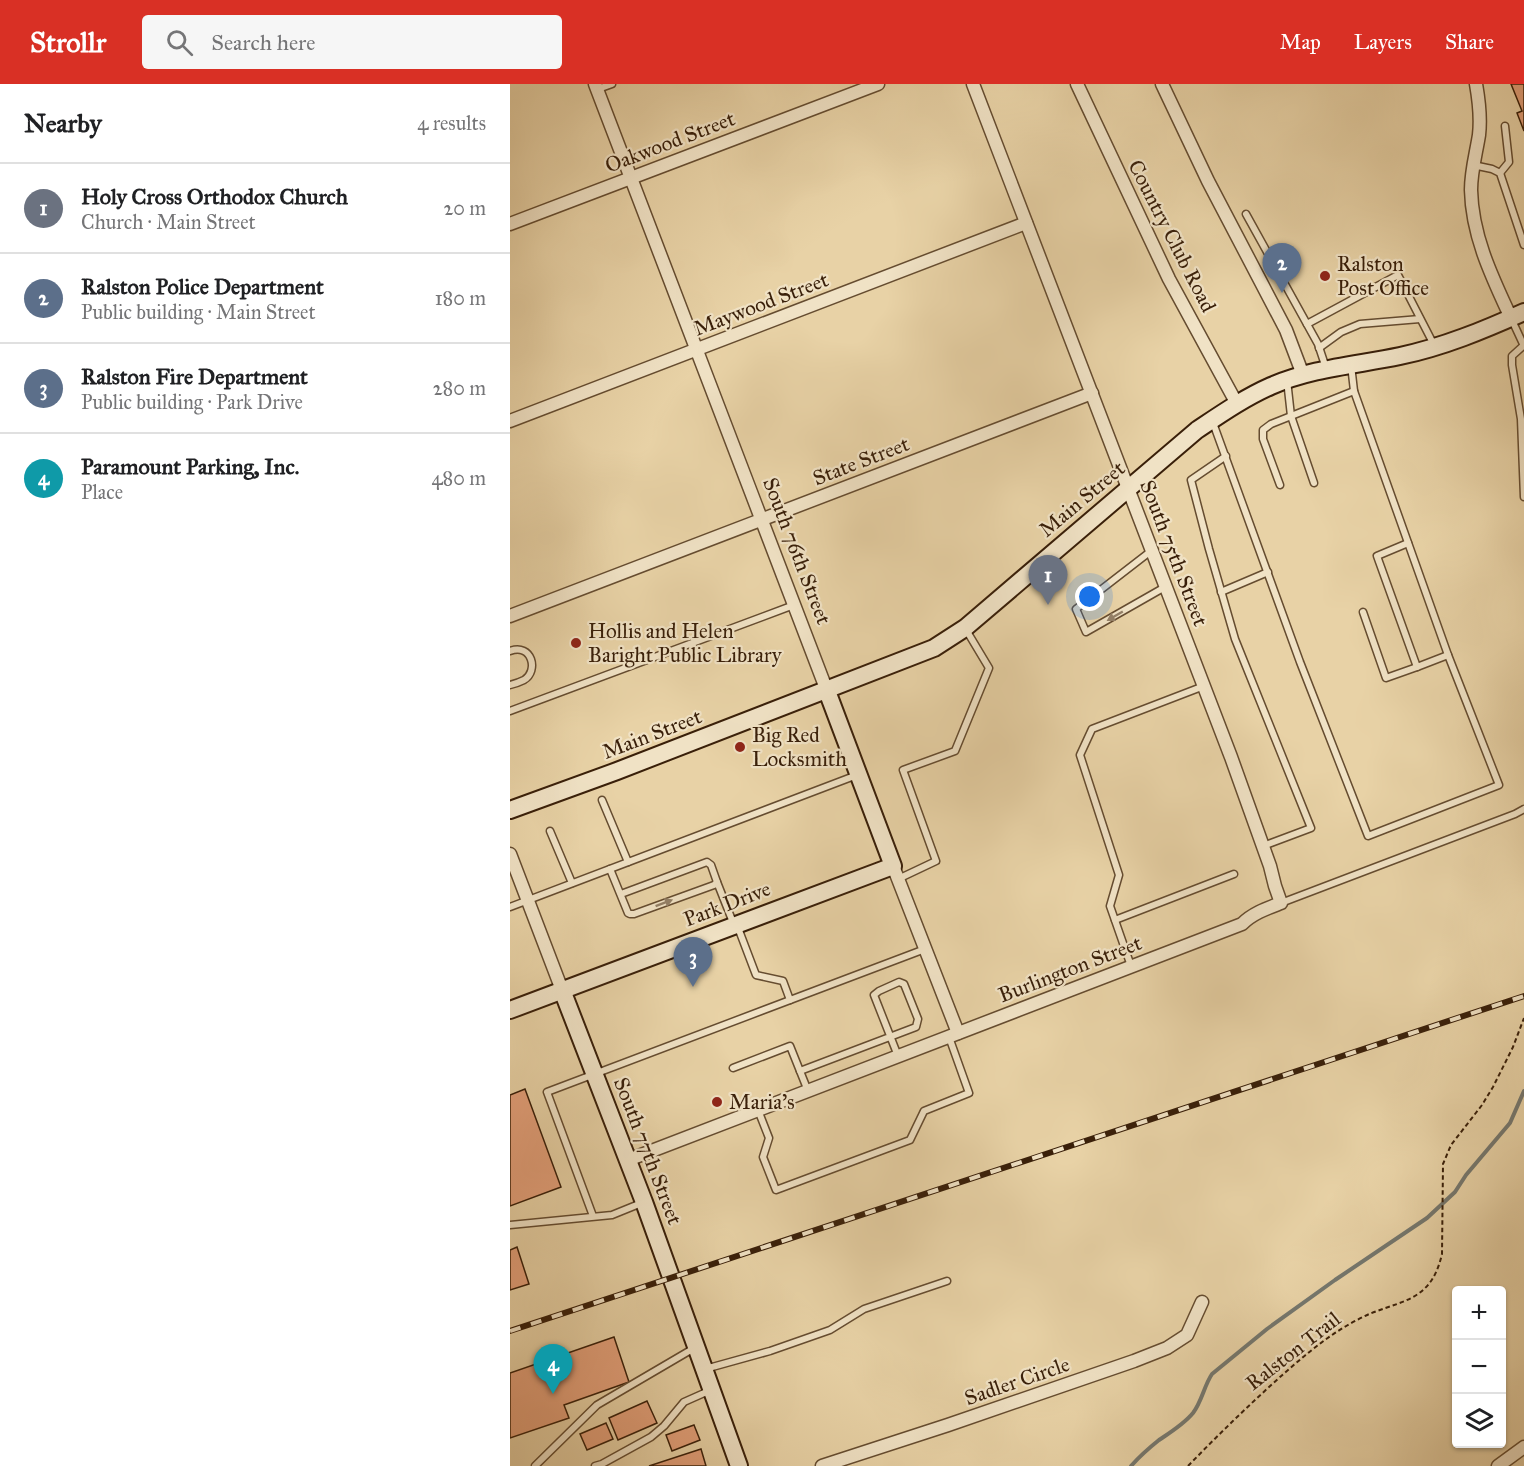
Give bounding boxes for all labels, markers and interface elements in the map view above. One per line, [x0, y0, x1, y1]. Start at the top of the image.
search box [142, 15, 562, 69]
text: Strollr [30, 25, 106, 60]
icon: search [163, 26, 196, 59]
text: Search here [211, 29, 315, 56]
text: Map [1280, 29, 1321, 55]
text: Layers [1354, 29, 1412, 55]
text: Share [1445, 29, 1494, 55]
street label: Oakwood Street [601, 105, 739, 179]
text: Nearby [24, 107, 102, 139]
text: 4 results [417, 111, 486, 135]
street label: Country Club Road [1122, 155, 1222, 317]
text: Holy Cross Orthodox Church [81, 183, 348, 210]
text: 1 [40, 196, 47, 220]
text: 20 m [443, 196, 486, 220]
text: Church · Main Street [81, 210, 256, 234]
pin: 2 [1262, 244, 1302, 293]
place label: Ralston Post Office [1337, 251, 1429, 301]
street label: Maywood Street [690, 266, 833, 342]
marker: Ralston Post Office [1318, 269, 1332, 283]
text: Ralston Police Department [81, 273, 324, 300]
text: 2 [39, 286, 48, 310]
text: 180 m [435, 286, 486, 310]
text: Public building · Main Street [81, 300, 315, 324]
text: Ralston Fire Department [81, 363, 308, 390]
text: 3 [40, 376, 48, 400]
text: 280 m [433, 376, 486, 400]
text: Public building · Park Drive [81, 390, 303, 414]
street label: State Street [809, 431, 913, 491]
text: Paramount Parking, Inc. [81, 453, 299, 480]
street label: Main Street [1034, 455, 1131, 542]
text: 4 [38, 466, 49, 490]
text: 480 m [431, 466, 486, 490]
street label: South 76th Street [757, 474, 837, 629]
street label: South 75th Street [1134, 476, 1214, 630]
text: Place [81, 480, 123, 504]
pin: 1 [1028, 556, 1068, 605]
your location [1075, 582, 1104, 611]
one-way arrow [1107, 610, 1123, 621]
place label: Hollis and Helen Baright Public Library [588, 618, 783, 668]
marker: Hollis and Helen Baright Public Library [569, 636, 583, 650]
street label: Main Street [599, 703, 706, 765]
place label: Big Red Locksmith [752, 722, 847, 772]
marker: Big Red Locksmith [733, 740, 747, 754]
street label: Park Drive [680, 875, 774, 932]
one-way arrow [655, 898, 673, 908]
street label: Burlington Street [995, 929, 1146, 1008]
pin: 3 [674, 938, 712, 987]
street label: South 77th Street [608, 1074, 688, 1229]
place label: Maria's [729, 1089, 795, 1115]
marker: Maria's [710, 1095, 724, 1109]
map controls [1452, 1286, 1506, 1448]
button: + [1452, 1286, 1506, 1340]
street label: Ralston Trail [1240, 1306, 1346, 1396]
button: − [1452, 1340, 1506, 1394]
pin: 4 [534, 1344, 573, 1394]
street label: Sadler Circle [961, 1351, 1073, 1411]
button: layers [1452, 1394, 1506, 1448]

